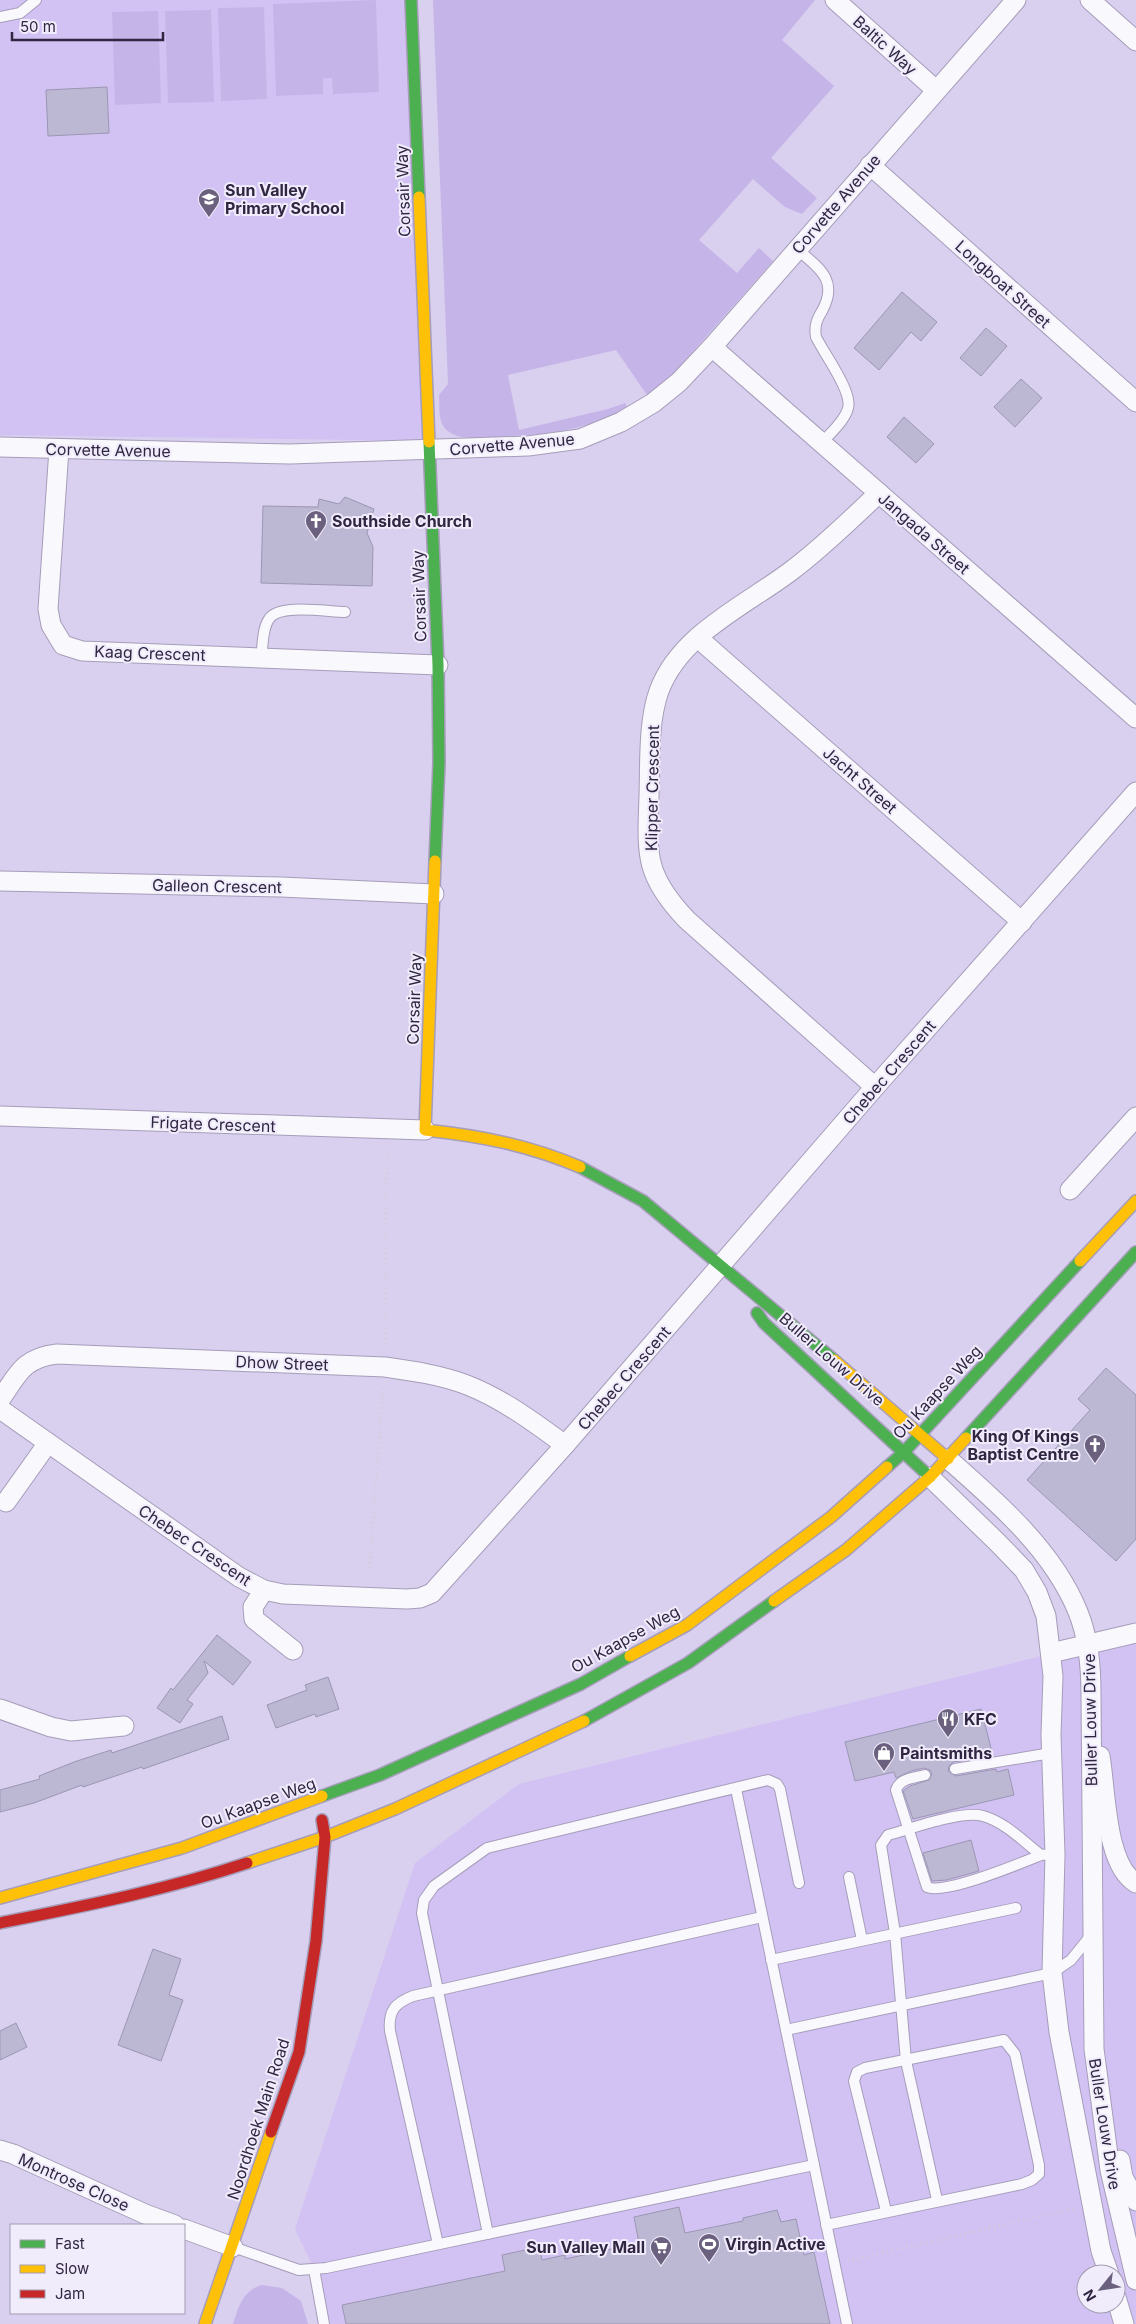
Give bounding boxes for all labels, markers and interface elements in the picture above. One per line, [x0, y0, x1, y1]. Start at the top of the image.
scale bar [12, 10, 164, 42]
street label: Baltic Way [849, 11, 921, 79]
text: 50 m [20, 17, 56, 36]
street label: Corsair Way [391, 145, 415, 237]
street label: Corvette Avenue [787, 150, 885, 258]
place label: Sun Valley Primary School [225, 180, 344, 218]
school or university icon: Sun Valley Primary School [197, 187, 221, 218]
street label: Longboat Street [951, 236, 1055, 332]
street label: Corvette Avenue [449, 429, 575, 459]
street label: Corvette Avenue [45, 439, 171, 461]
street label: Jangada Street [874, 488, 974, 578]
church icon: Southside Church [304, 509, 328, 540]
place label: Southside Church [332, 511, 472, 531]
street label: Corsair Way [407, 550, 431, 642]
street label: Kaag Crescent [94, 641, 206, 665]
street label: Klipper Crescent [641, 725, 663, 851]
street label: Jacht Street [819, 742, 901, 818]
street label: Galleon Crescent [152, 875, 282, 897]
street label: Corsair Way [402, 953, 426, 1045]
street label: Chebec Crescent [838, 1016, 940, 1128]
street label: Frigate Crescent [150, 1112, 276, 1136]
street label: Buller Louw Drive [775, 1308, 889, 1410]
street label: Chebec Crescent [573, 1322, 675, 1434]
street label: Ou Kaapse Weg [888, 1341, 986, 1443]
street label: Dhow Street [235, 1351, 329, 1375]
place label: King Of Kings Baptist Centre [967, 1426, 1079, 1464]
church icon: King Of Kings Baptist Centre [1083, 1433, 1107, 1464]
street label: Chebec Crescent [135, 1500, 255, 1590]
street label: Ou Kaapse Weg [567, 1601, 683, 1677]
street label: Buller Louw Drive [1079, 1653, 1101, 1787]
restaurant icon: KFC [936, 1707, 960, 1738]
place label: KFC [964, 1709, 997, 1729]
shop icon: Paintsmiths [872, 1741, 896, 1772]
place label: Paintsmiths [900, 1743, 992, 1763]
street label: Ou Kaapse Weg [198, 1773, 318, 1833]
street label: Noordhoek Main Road [222, 2036, 294, 2202]
street label: Buller Louw Drive [1085, 2057, 1125, 2191]
street label: Montrose Close [15, 2149, 133, 2215]
legend [10, 2224, 185, 2314]
sports icon: Virgin Active [697, 2232, 721, 2263]
text: Fast [55, 2234, 85, 2253]
place label: Virgin Active [725, 2234, 826, 2254]
supermarket icon: Sun Valley Mall [649, 2235, 673, 2266]
place label: Sun Valley Mall [526, 2237, 645, 2257]
text: Slow [55, 2259, 89, 2278]
north arrow [1076, 2264, 1126, 2314]
text: Jam [55, 2284, 85, 2303]
text: N [1079, 2287, 1099, 2305]

